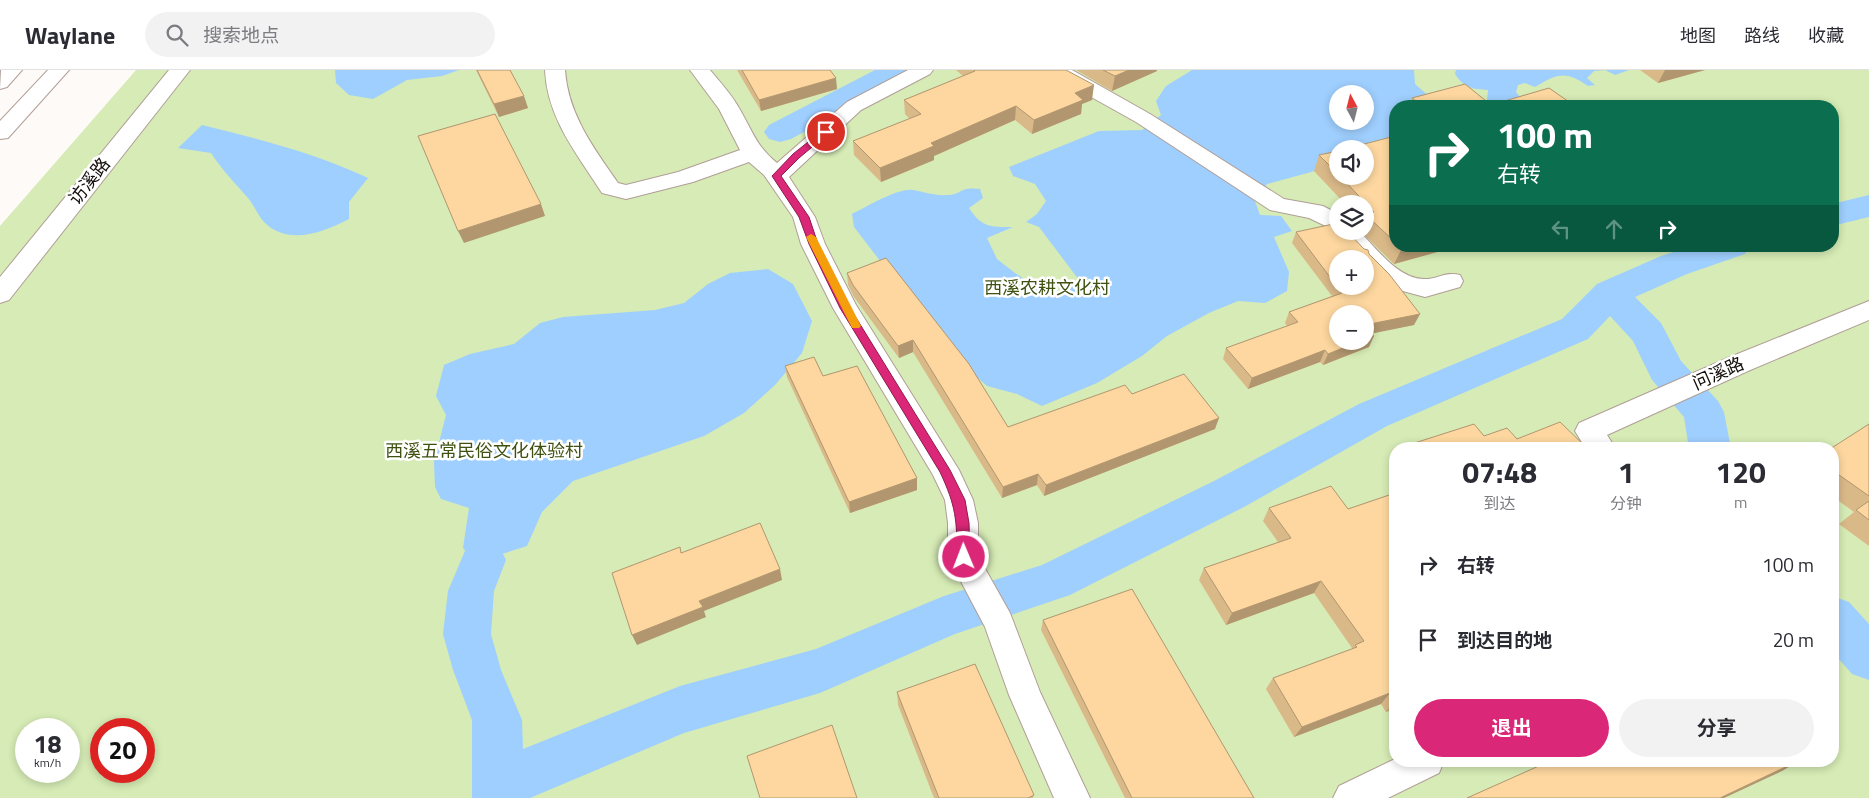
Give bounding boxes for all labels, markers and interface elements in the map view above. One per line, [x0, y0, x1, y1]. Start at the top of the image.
search box [145, 12, 495, 57]
text: Waylane [25, 17, 115, 53]
text: 搜索地点 [203, 20, 279, 49]
icon: search [163, 21, 191, 49]
text: 地图 [1680, 22, 1716, 49]
text: 路线 [1744, 22, 1780, 49]
text: 收藏 [1808, 22, 1844, 49]
north arrow [1329, 85, 1374, 130]
map controls [1329, 85, 1374, 350]
text: 100 m [1497, 108, 1593, 162]
pin [805, 111, 847, 153]
icon: arrive [812, 118, 840, 146]
icon: right [1414, 120, 1479, 185]
button: sound [1329, 140, 1374, 185]
street label: 访溪路 [62, 151, 116, 211]
text: 右转 [1497, 157, 1541, 191]
button: layers [1329, 195, 1374, 240]
icon: left [1547, 215, 1575, 243]
icon: ahead [1600, 215, 1628, 243]
icon: right [1653, 215, 1681, 243]
button: + [1329, 250, 1374, 295]
park label: 西溪农耕文化村 [984, 274, 1110, 301]
button: − [1329, 305, 1374, 350]
street label: 问溪路 [1688, 350, 1748, 396]
park label: 西溪五常民俗文化体验村 [385, 437, 583, 464]
text: 07:48 [1462, 449, 1537, 495]
text: 1 [1618, 449, 1635, 495]
text: 120 [1715, 449, 1766, 495]
text: m [1734, 490, 1747, 514]
text: 到达 [1484, 491, 1516, 515]
text: 分钟 [1610, 491, 1642, 515]
position arrow [937, 530, 989, 582]
text: 右转 [1457, 550, 1495, 579]
text: 100 m [1762, 550, 1814, 579]
icon: right [1414, 551, 1442, 579]
text: 到达目的地 [1457, 625, 1552, 654]
text: 20 m [1773, 625, 1814, 654]
icon: arrive [1414, 626, 1442, 654]
button: 退出 [1414, 699, 1609, 757]
button: 分享 [1619, 699, 1814, 757]
speed limit sign: 20 [90, 718, 155, 783]
text: 18 [33, 725, 62, 763]
text: km/h [34, 753, 61, 772]

